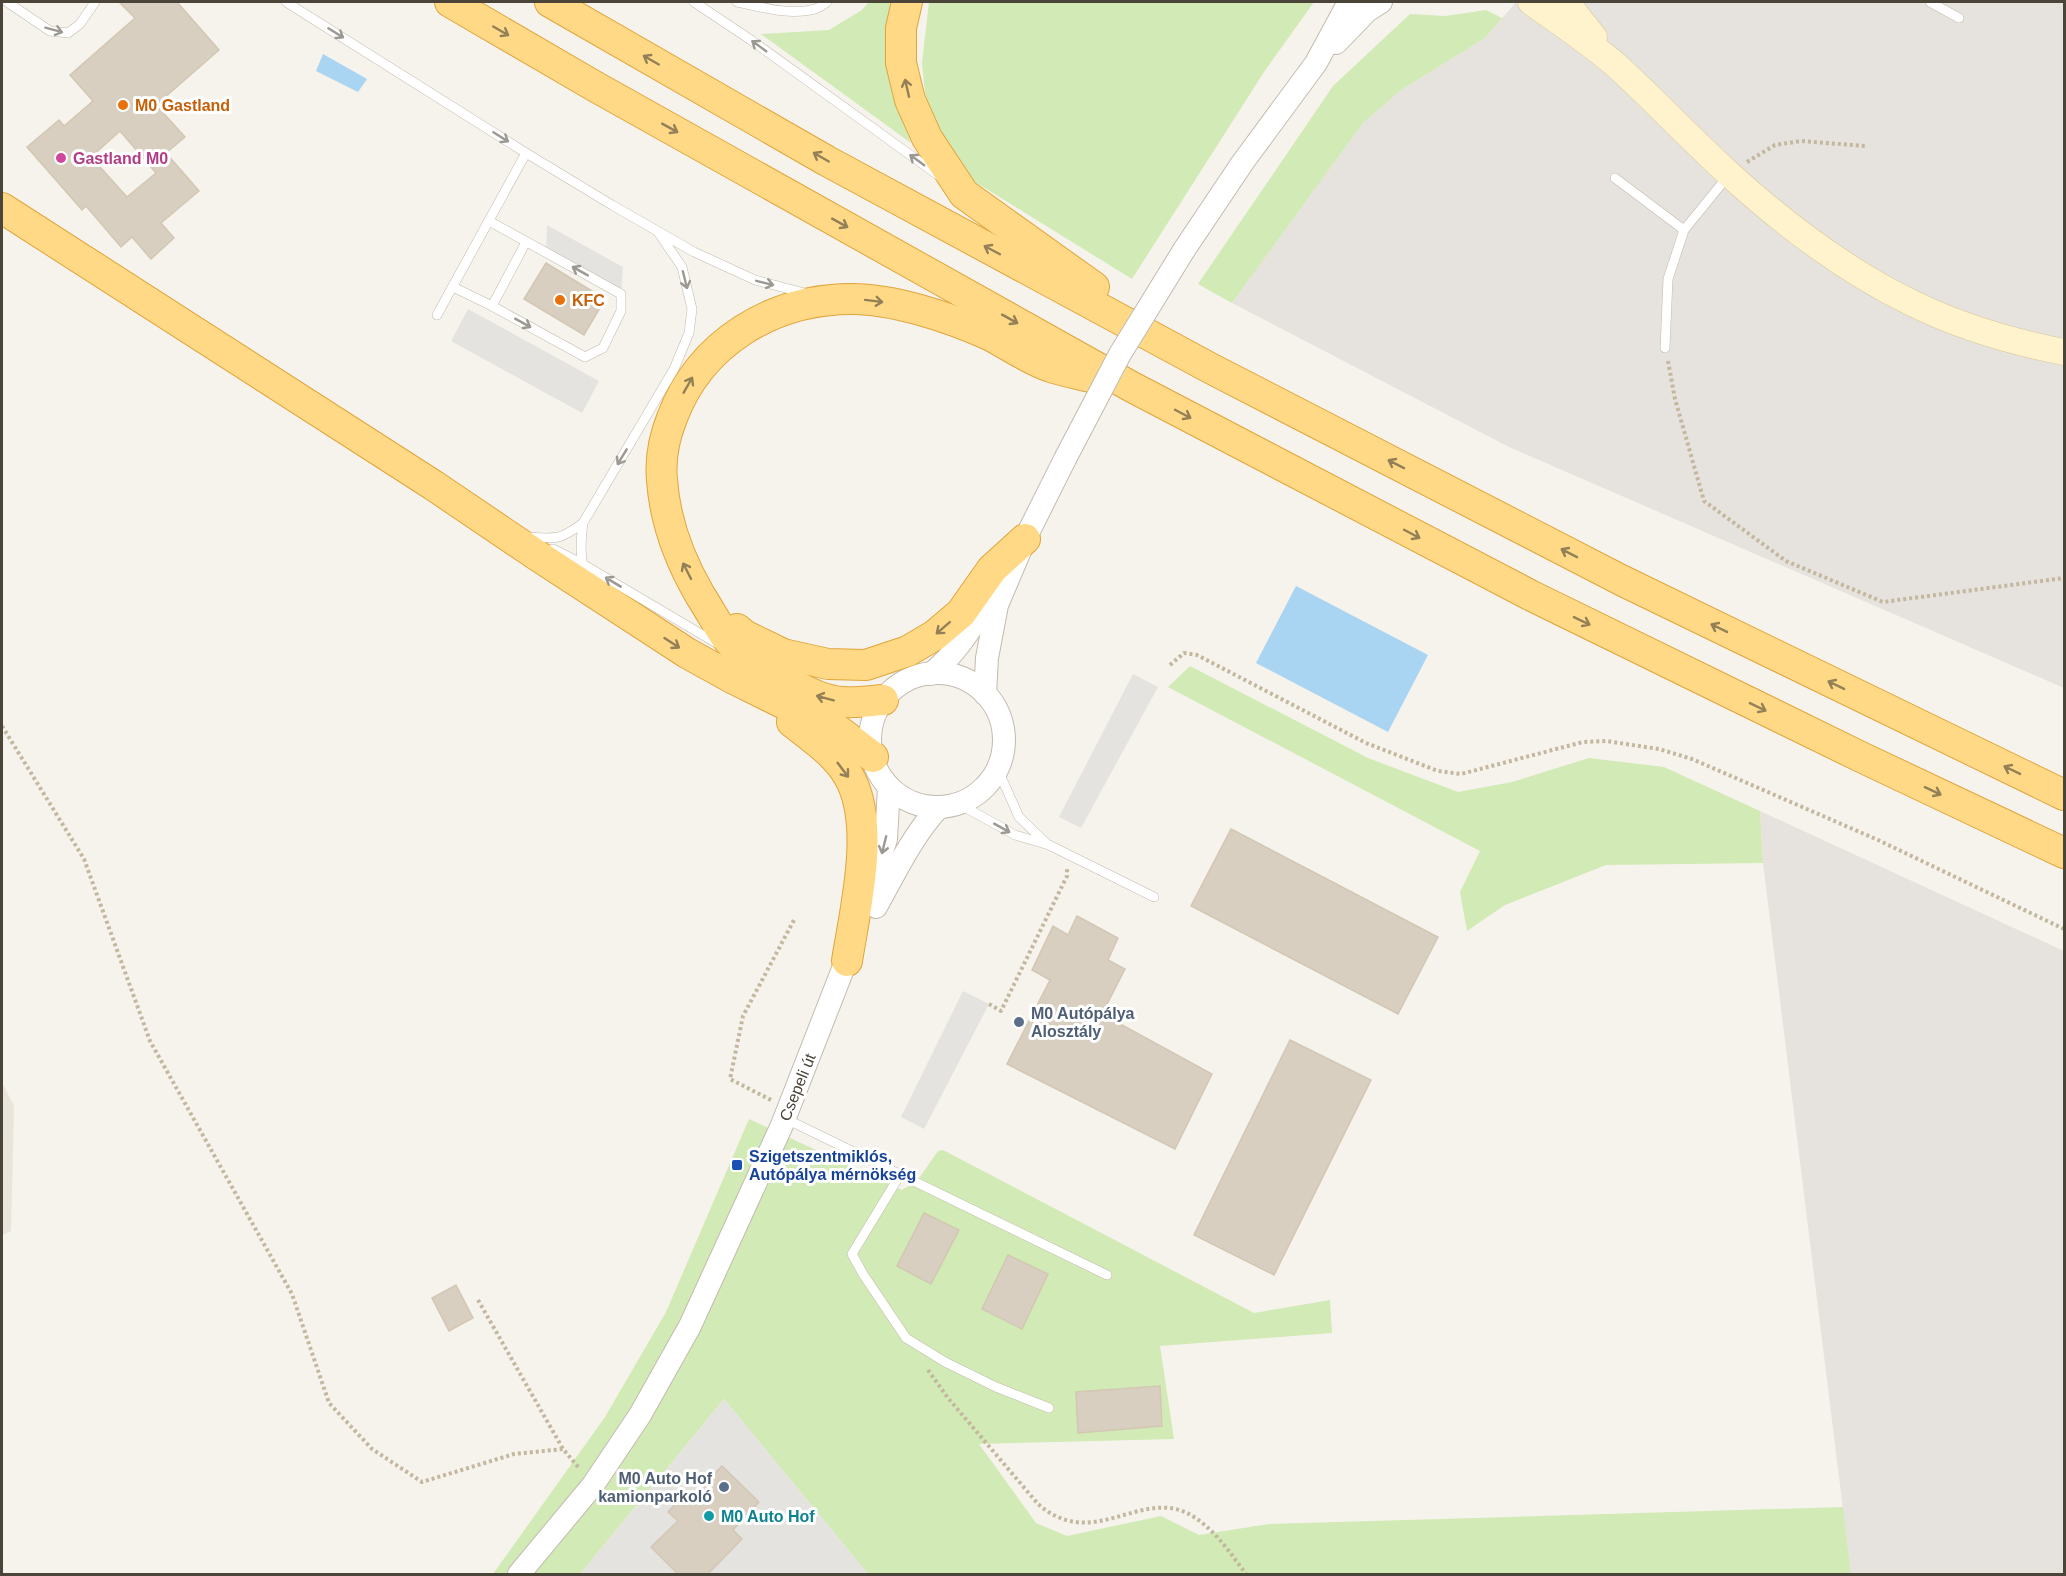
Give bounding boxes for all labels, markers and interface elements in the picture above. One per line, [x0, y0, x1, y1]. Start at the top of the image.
one-way arrow [44, 25, 63, 36]
one-way arrow [492, 25, 509, 37]
one-way arrow [327, 27, 344, 39]
one-way arrow [751, 40, 767, 52]
one-way arrow [643, 54, 660, 66]
one-way arrow [901, 79, 913, 98]
place label: M0 Gastland [135, 97, 230, 114]
marker: M0 Gastland [116, 98, 130, 112]
one-way arrow [661, 122, 678, 134]
one-way arrow [492, 131, 509, 143]
place label: Gastland M0 [73, 150, 168, 167]
marker: Gastland M0 [54, 151, 68, 165]
one-way arrow [813, 151, 830, 163]
one-way arrow [910, 154, 926, 166]
one-way arrow [831, 217, 848, 229]
one-way arrow [983, 244, 1001, 256]
one-way arrow [572, 265, 589, 277]
one-way arrow [680, 271, 692, 290]
one-way arrow [756, 277, 775, 289]
place label: KFC [572, 292, 605, 309]
marker: KFC [553, 293, 567, 307]
one-way arrow [863, 296, 883, 307]
one-way arrow [1001, 313, 1018, 325]
one-way arrow [515, 318, 532, 330]
one-way arrow [682, 377, 694, 394]
one-way arrow [1174, 409, 1192, 420]
one-way arrow [616, 448, 628, 465]
one-way arrow [1387, 458, 1405, 469]
one-way arrow [1403, 528, 1420, 540]
one-way arrow [1561, 547, 1578, 559]
one-way arrow [681, 562, 692, 580]
one-way arrow [605, 576, 622, 588]
one-way arrow [1573, 616, 1591, 628]
one-way arrow [936, 621, 951, 635]
one-way arrow [1711, 622, 1728, 634]
one-way arrow [663, 637, 679, 649]
one-way arrow [1827, 679, 1845, 691]
one-way arrow [816, 692, 835, 704]
one-way arrow [1748, 701, 1766, 713]
one-way arrow [837, 761, 849, 777]
one-way arrow [2003, 763, 2021, 775]
one-way arrow [1924, 785, 1942, 797]
one-way arrow [993, 823, 1011, 834]
one-way arrow [878, 835, 889, 854]
place label: M0 Autópálya Alosztály [1031, 1005, 1135, 1040]
marker: M0 Autópálya Alosztály [1012, 1015, 1026, 1029]
street label: Csepeli út [776, 1051, 819, 1123]
place label: Szigetszentmiklós, Autópálya mérnökség [749, 1148, 916, 1183]
marker: Szigetszentmiklós, Autópálya mérnökség [730, 1158, 744, 1172]
place label: M0 Auto Hof kamionparkoló [598, 1470, 713, 1505]
marker: M0 Auto Hof kamionparkoló [717, 1480, 731, 1494]
place label: M0 Auto Hof [721, 1508, 815, 1525]
marker: M0 Auto Hof [702, 1509, 716, 1523]

